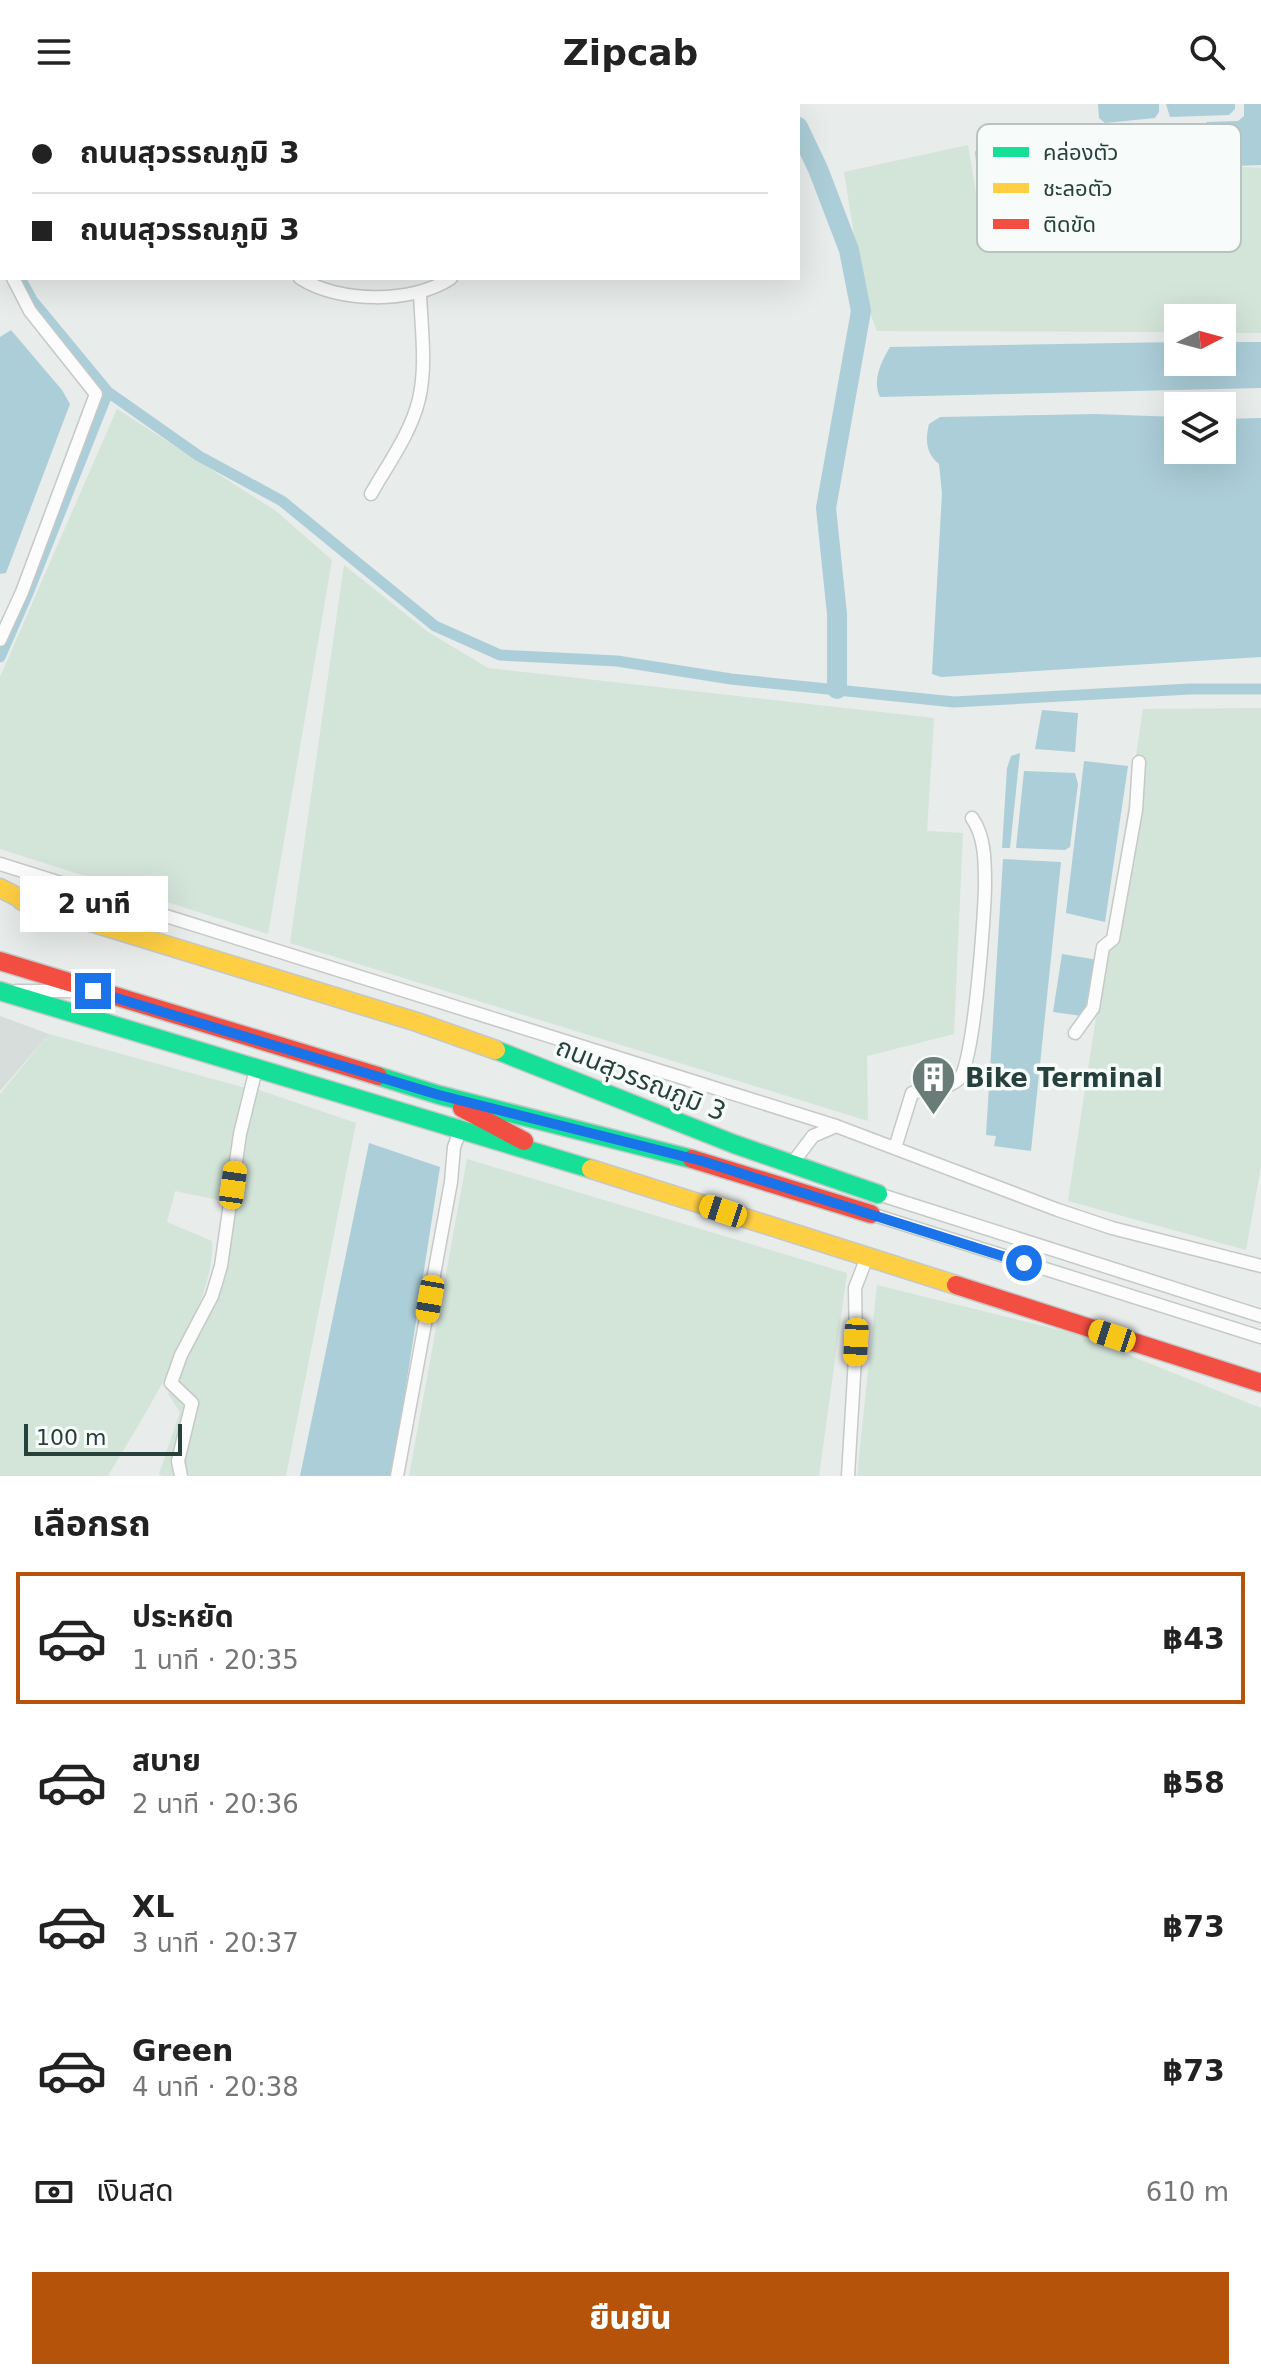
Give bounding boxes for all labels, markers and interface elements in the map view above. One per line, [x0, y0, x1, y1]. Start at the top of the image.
icon: menu [32, 30, 76, 74]
icon: search [1185, 30, 1229, 74]
text: Zipcab [563, 32, 698, 73]
legend [977, 124, 1241, 252]
text: ถนนสุวรรณภูมิ 3 [80, 135, 300, 170]
text: คล่องตัว [1043, 140, 1118, 165]
text: ชะลอตัว [1043, 176, 1113, 201]
text: ถนนสุวรรณภูมิ 3 [80, 212, 300, 247]
text: ติดขัด [1043, 212, 1096, 237]
north arrow [1164, 304, 1236, 376]
map controls [1164, 304, 1236, 464]
button: layers [1164, 392, 1236, 464]
callout: 2 นาที [19, 875, 167, 931]
text: 2 นาที [58, 889, 130, 919]
route end [75, 973, 111, 1009]
street label: ถนนสุวรรณภูมิ 3 [551, 1031, 730, 1128]
building icon: Bike Terminal [910, 1054, 958, 1117]
place label: Bike Terminal [965, 1063, 1163, 1093]
car [218, 1160, 248, 1210]
car [696, 1192, 750, 1230]
route start [1006, 1245, 1042, 1281]
car [414, 1273, 446, 1325]
car [843, 1317, 869, 1367]
car [1085, 1317, 1139, 1355]
scale bar [24, 1420, 182, 1456]
text: 100 m [36, 1425, 106, 1450]
text: เลือกรถ [32, 1503, 151, 1544]
text: ประหยัด [132, 1599, 234, 1634]
icon: car [36, 1602, 108, 1674]
text: ฿43 [1162, 1621, 1225, 1656]
text: 1 นาที · 20:35 [132, 1645, 299, 1675]
text: สบาย [132, 1743, 201, 1778]
icon: car [36, 1746, 108, 1818]
text: ฿58 [1162, 1765, 1225, 1800]
text: 2 นาที · 20:36 [132, 1789, 299, 1819]
text: XL [132, 1889, 174, 1924]
icon: car [36, 1890, 108, 1962]
text: ฿73 [1162, 1909, 1225, 1944]
text: 3 นาที · 20:37 [132, 1928, 299, 1958]
text: Green [132, 2033, 233, 2068]
icon: car [36, 2034, 108, 2106]
text: ฿73 [1162, 2053, 1225, 2088]
text: 4 นาที · 20:38 [132, 2072, 299, 2102]
icon: cash [32, 2170, 76, 2214]
text: เงินสด [96, 2173, 174, 2208]
text: 610 m [1146, 2177, 1229, 2207]
button: ยืนยัน [32, 2272, 1229, 2364]

